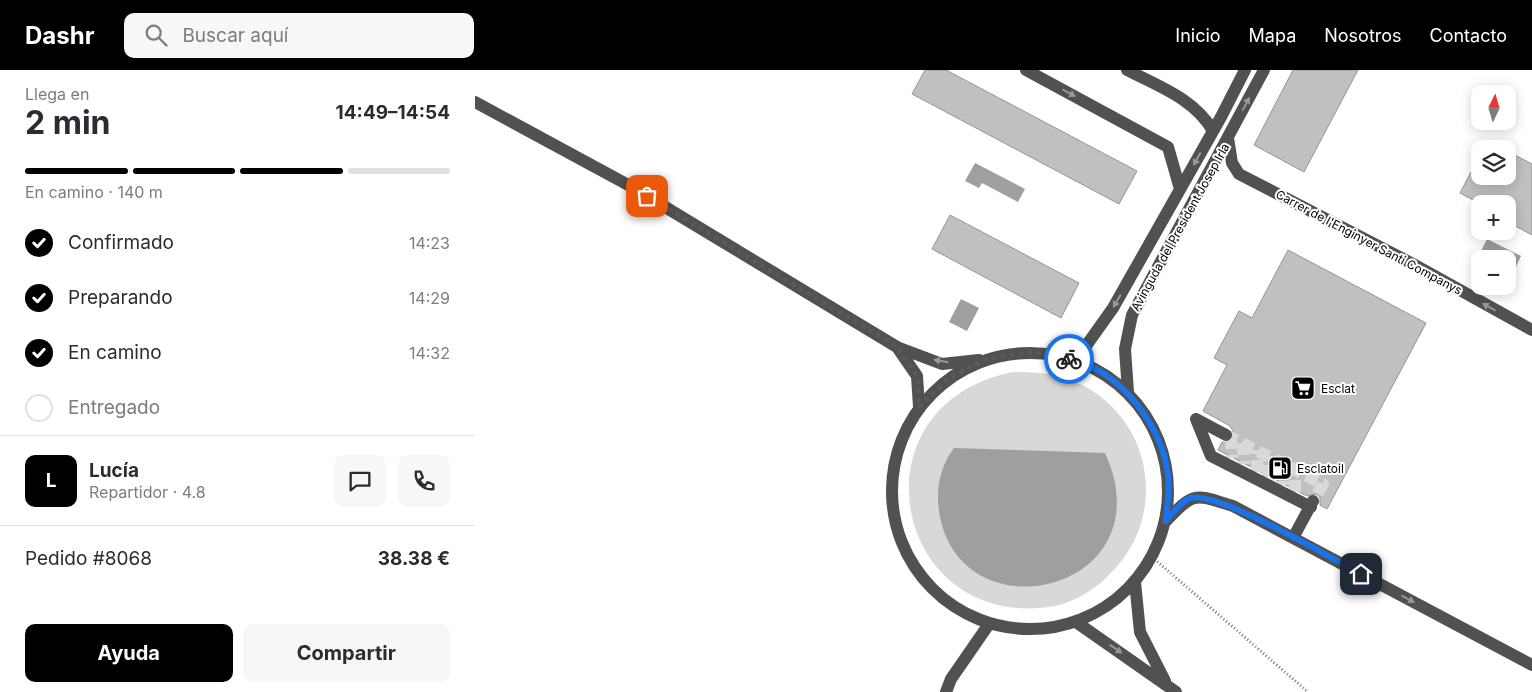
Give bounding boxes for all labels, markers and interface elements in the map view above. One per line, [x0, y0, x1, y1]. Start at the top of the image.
search box [124, 13, 474, 58]
text: Dashr [25, 21, 94, 50]
icon: search [142, 21, 170, 49]
text: Buscar aquí [182, 24, 288, 47]
text: Inicio [1175, 25, 1221, 46]
text: Mapa [1249, 25, 1296, 46]
text: Nosotros [1324, 25, 1402, 46]
text: Contacto [1430, 25, 1507, 46]
text: Llega en [25, 84, 89, 104]
north arrow [1471, 85, 1516, 130]
map controls [1471, 85, 1516, 295]
one-way arrow [1062, 89, 1076, 97]
one-way arrow [1242, 97, 1250, 111]
text: 14:49–14:54 [336, 101, 450, 124]
text: 2 min [25, 103, 111, 142]
button: layers [1471, 140, 1516, 185]
street label: Avinguda del President Josep Irla [1128, 141, 1232, 313]
one-way arrow [1193, 152, 1201, 166]
pin [626, 175, 668, 217]
text: En camino · 140 m [25, 182, 163, 202]
icon: bag [633, 182, 661, 210]
street label: Carrer de l'Enginyer Santi Companys [1273, 186, 1465, 298]
button: + [1471, 195, 1516, 240]
icon: check [25, 229, 53, 257]
text: Confirmado [68, 231, 174, 254]
text: 14:23 [409, 233, 450, 253]
button: − [1471, 250, 1516, 295]
icon: check [25, 284, 53, 312]
text: Preparando [68, 286, 173, 309]
text: 14:29 [409, 288, 450, 308]
one-way arrow [1113, 294, 1122, 307]
one-way arrow [1483, 302, 1496, 311]
courier [1044, 334, 1094, 384]
icon: check [25, 339, 53, 367]
text: En camino [68, 341, 162, 364]
text: 14:32 [409, 343, 450, 363]
icon: bike [1055, 345, 1083, 373]
one-way arrow [932, 357, 948, 365]
supermarket icon: Esclat [1290, 375, 1316, 401]
place label: Esclat [1321, 381, 1355, 396]
text: Entregado [68, 396, 160, 419]
button: chat [334, 455, 386, 507]
button: phone [398, 455, 450, 507]
fuel station icon: Esclatoil [1267, 455, 1293, 481]
text: Lucía [89, 459, 139, 482]
place label: Esclatoil [1297, 461, 1344, 476]
text: L [46, 469, 56, 492]
text: Repartidor · 4.8 [89, 482, 206, 502]
text: Pedido #8068 [25, 547, 152, 570]
text: 38.38 € [378, 547, 450, 570]
pin [1340, 553, 1382, 595]
icon: home [1347, 560, 1375, 588]
one-way arrow [1401, 595, 1415, 603]
button: Ayuda [25, 624, 233, 682]
button: Compartir [243, 624, 450, 682]
one-way arrow [1109, 644, 1123, 654]

